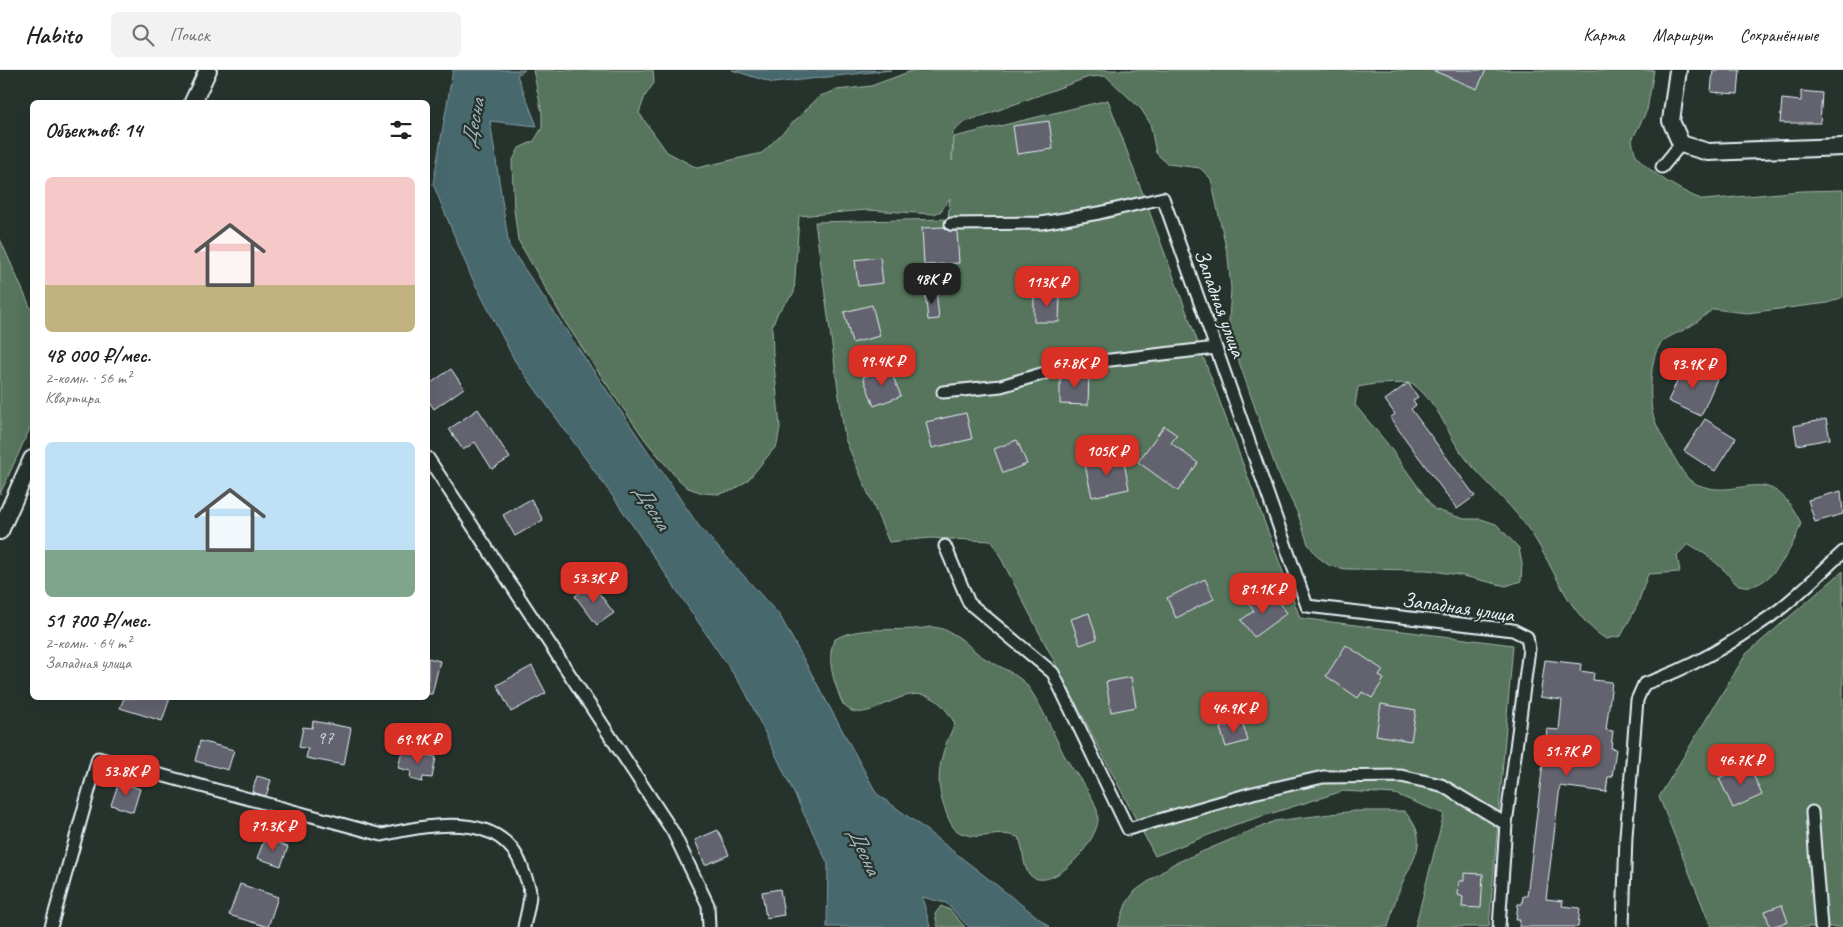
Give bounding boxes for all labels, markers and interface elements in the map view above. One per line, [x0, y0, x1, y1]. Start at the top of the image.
search box [111, 12, 461, 57]
text: Habito [25, 20, 81, 50]
icon: search [129, 21, 157, 49]
text: Поиск [169, 23, 210, 47]
text: Карта [1583, 24, 1624, 46]
text: Маршрут [1652, 24, 1712, 46]
text: Сохранённые [1740, 24, 1818, 46]
water label: Десна [454, 94, 492, 150]
icon: filters [387, 116, 415, 144]
text: Объектов: 14 [45, 117, 142, 143]
icon: home [185, 210, 275, 300]
street label: Западная улица [1188, 245, 1252, 362]
pin: 48K ₽ [897, 262, 967, 305]
pin: 113K ₽ [1006, 266, 1088, 308]
text: 48K ₽ [915, 269, 949, 289]
text: 113K ₽ [1026, 272, 1068, 292]
text: 48 000 ₽/мес. [45, 342, 151, 368]
pin: 99.4K ₽ [836, 344, 928, 387]
pin: 67.8K ₽ [1029, 346, 1121, 389]
pin: 93.9K ₽ [1647, 348, 1739, 390]
text: 99.4K ₽ [860, 351, 904, 371]
text: 67.8K ₽ [1052, 353, 1098, 373]
text: 93.9K ₽ [1671, 354, 1715, 374]
text: 2-комн. · 56 m² [45, 368, 131, 388]
text: Квартира [45, 388, 100, 408]
pin: 105K ₽ [1066, 434, 1148, 477]
text: 105K ₽ [1086, 441, 1128, 461]
icon: home [185, 475, 275, 565]
water label: Десна [627, 478, 678, 537]
pin: 53.3K ₽ [548, 562, 640, 604]
text: 53.3K ₽ [572, 568, 616, 588]
pin: 81.1K ₽ [1217, 572, 1309, 615]
text: 81.1K ₽ [1240, 579, 1286, 599]
street label: Западная улица [1400, 586, 1518, 628]
text: 51 700 ₽/мес. [45, 607, 150, 633]
text: 2-комн. · 64 m² [45, 633, 131, 653]
text: Западная улица [45, 653, 131, 673]
pin: 46.9K ₽ [1188, 692, 1280, 734]
text: 46.9K ₽ [1211, 698, 1257, 718]
pin: 69.9K ₽ [372, 722, 464, 765]
house number: 97 [316, 726, 335, 750]
text: 69.9K ₽ [396, 729, 441, 749]
pin: 51.7K ₽ [1521, 734, 1613, 777]
text: 51.7K ₽ [1545, 741, 1589, 761]
pin: 46.7K ₽ [1695, 744, 1787, 786]
text: 46.7K ₽ [1718, 750, 1764, 770]
pin: 53.8K ₽ [80, 754, 172, 797]
text: 53.8K ₽ [104, 761, 148, 781]
pin: 71.3K ₽ [227, 810, 319, 852]
text: 71.3K ₽ [251, 816, 295, 836]
water label: Десна [841, 822, 888, 881]

